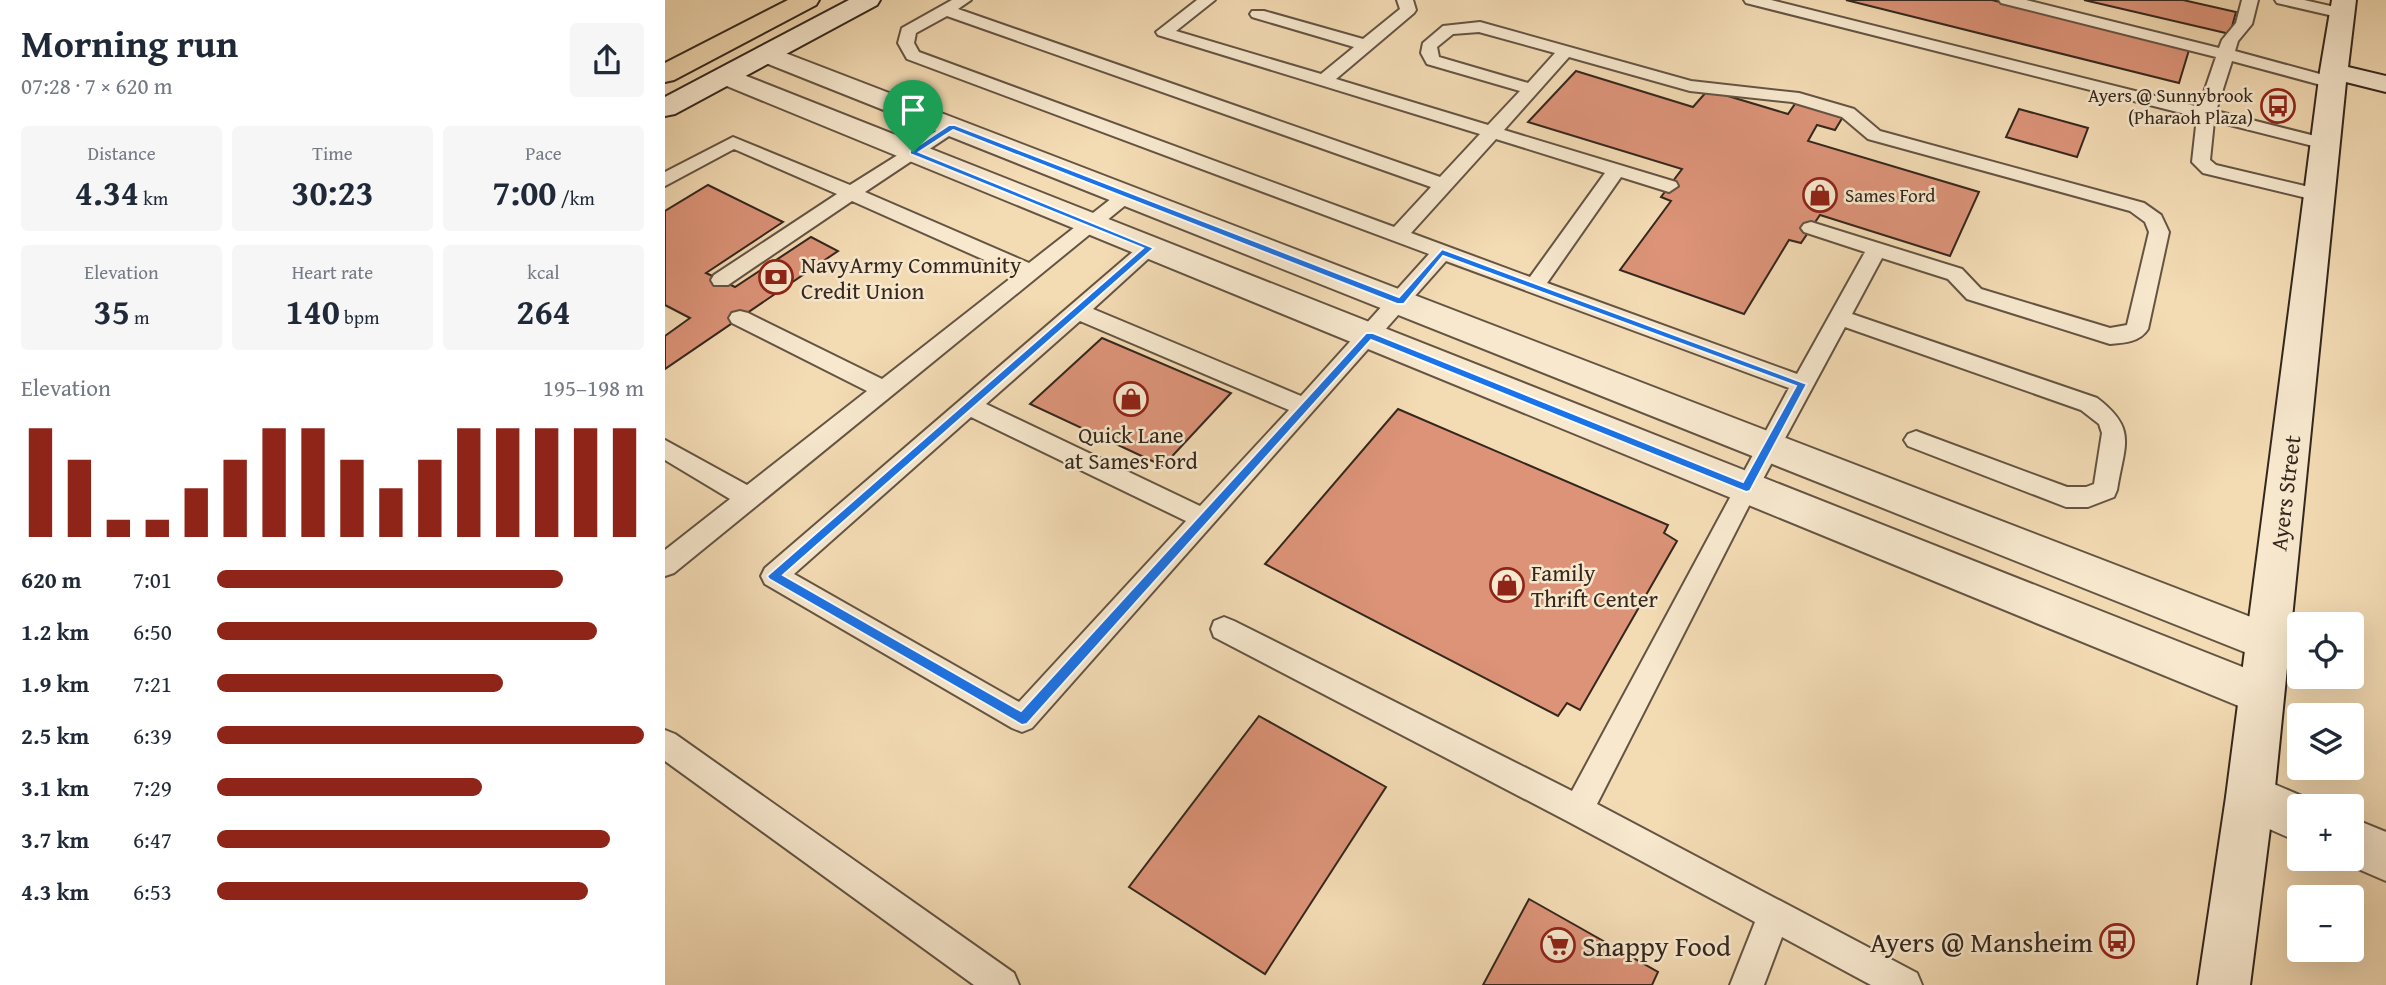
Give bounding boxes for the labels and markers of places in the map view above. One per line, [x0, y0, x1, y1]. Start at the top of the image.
pin [883, 80, 943, 152]
place label: Ayers @ Sunnybrook (Pharaoh Plaza) [2088, 81, 2253, 131]
bus stop icon: Ayers @ Sunnybrook (Pharaoh Plaza) [2259, 87, 2297, 125]
shop icon: Sames Ford [1801, 176, 1839, 214]
place label: Sames Ford [1845, 181, 1936, 209]
place label: NavyArmy Community Credit Union [801, 248, 1022, 307]
bank icon: NavyArmy Community Credit Union [757, 258, 795, 296]
shop icon: Quick Lane at Sames Ford [1112, 380, 1150, 418]
place label: Quick Lane at Sames Ford [1064, 418, 1198, 477]
place label: Family Thrift Center [1531, 556, 1658, 615]
shop icon: Family Thrift Center [1488, 566, 1526, 604]
place label: Ayers @ Mansheim [1870, 921, 2093, 962]
bus stop icon: Ayers @ Mansheim [2098, 922, 2136, 960]
place label: Snappy Food [1582, 925, 1731, 966]
supermarket icon: Snappy Food [1539, 926, 1577, 964]

